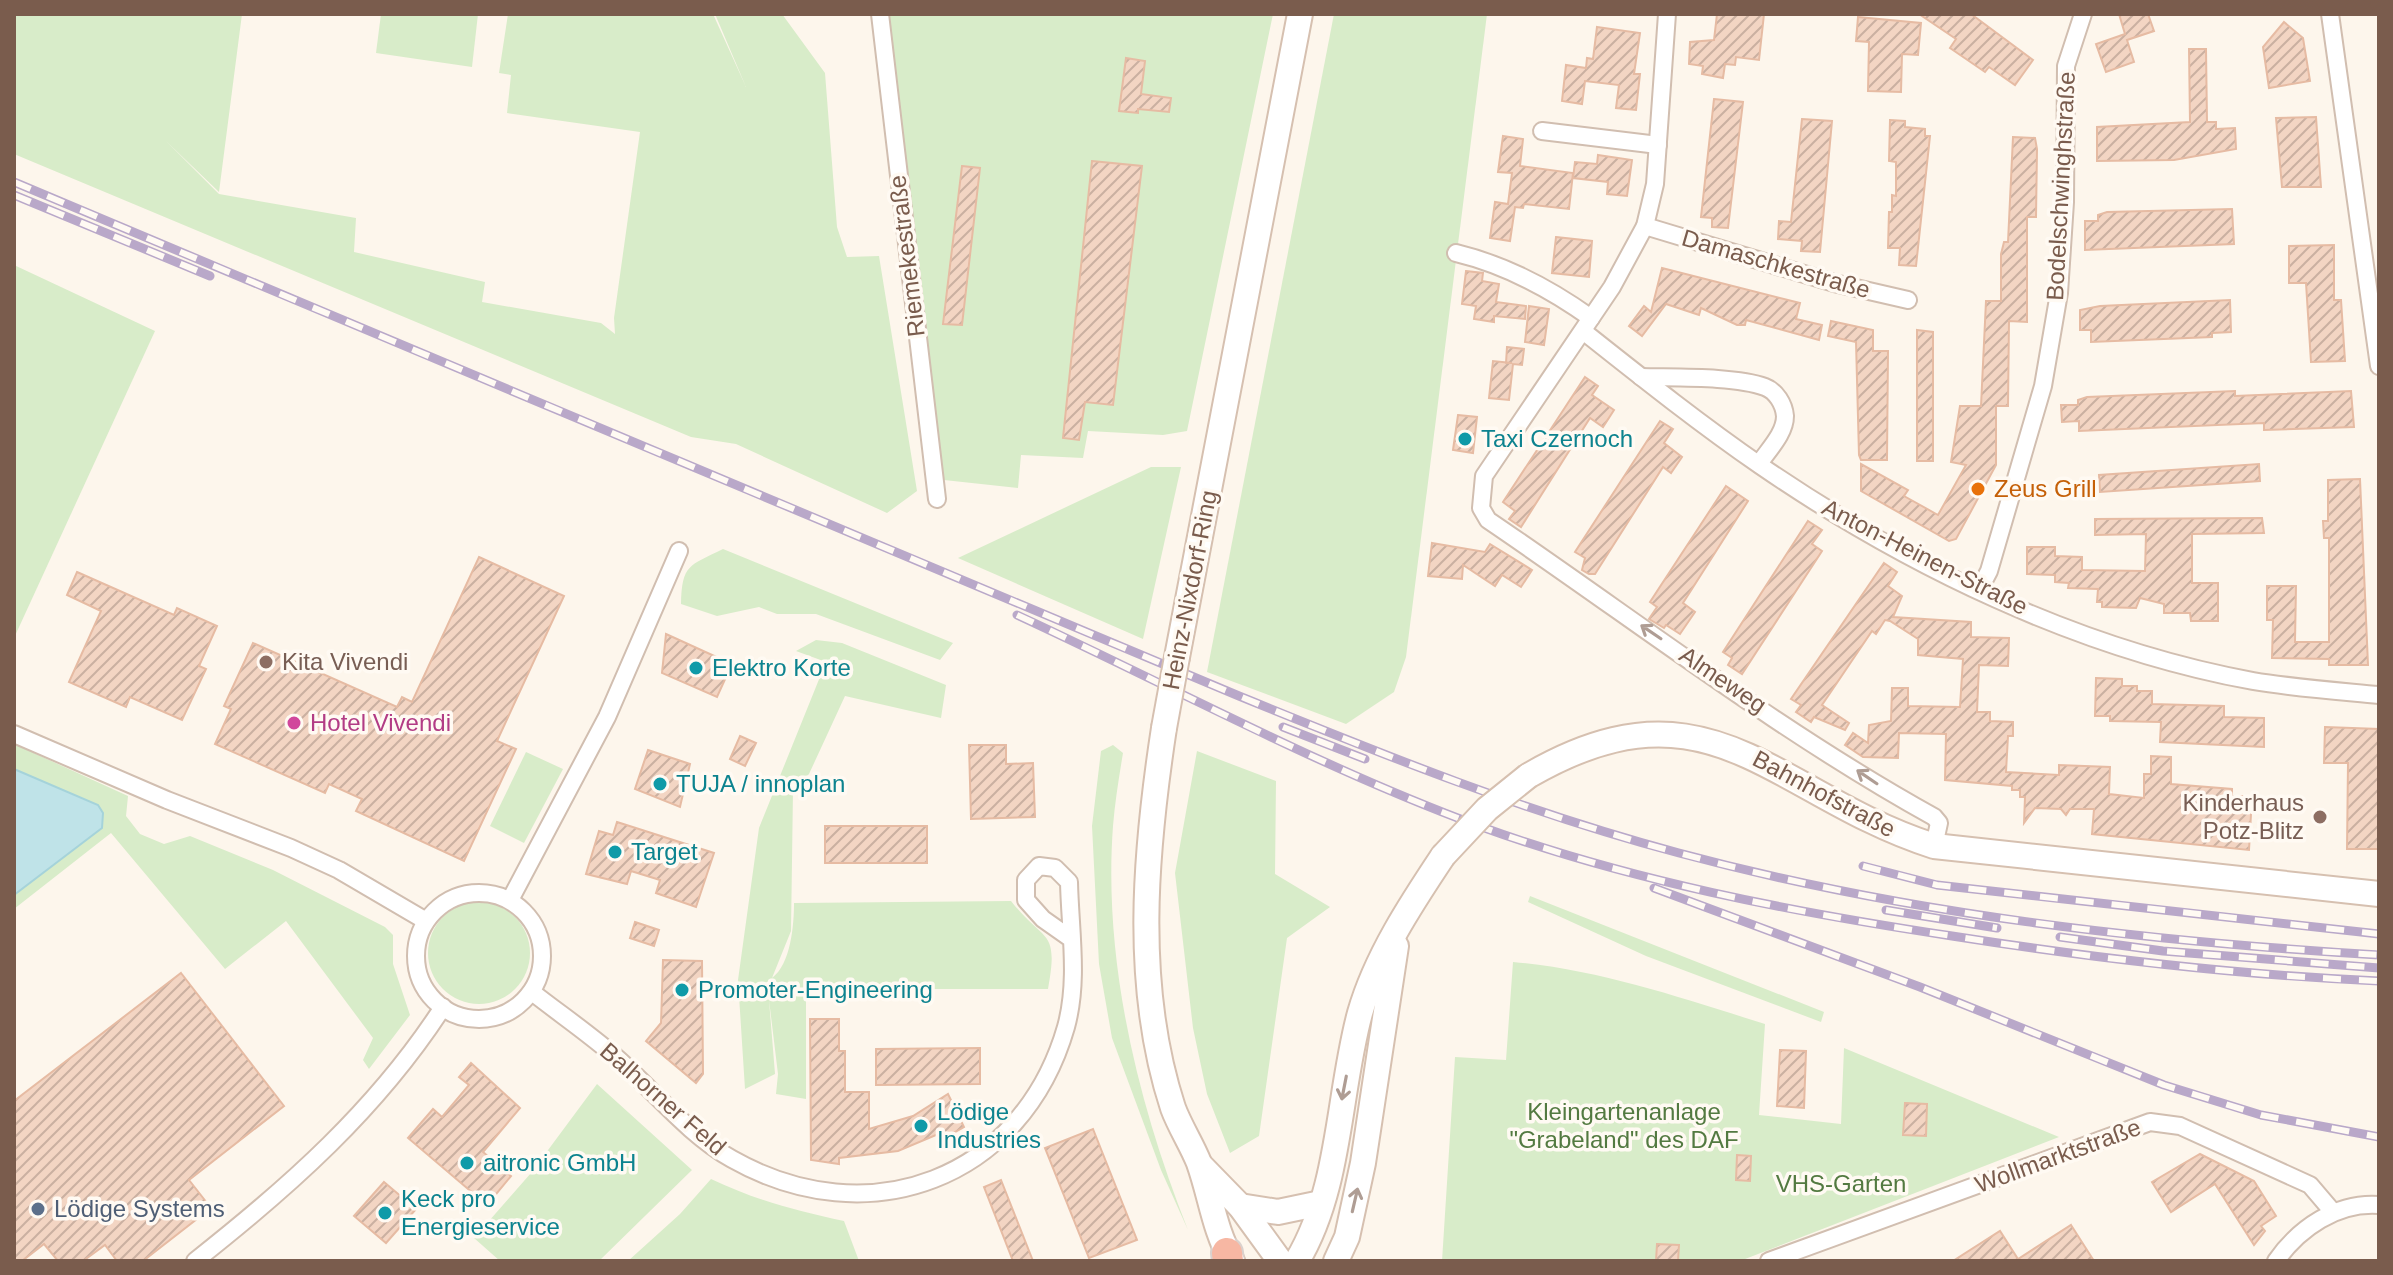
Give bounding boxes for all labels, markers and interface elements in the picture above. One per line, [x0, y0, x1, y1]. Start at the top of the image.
street label: Bodelschwinghstraße [2041, 71, 2080, 301]
street label: Riemekestraße [883, 174, 930, 338]
street label: Damaschkestraße [1679, 224, 1873, 303]
place label: Taxi Czernoch [1481, 425, 1633, 452]
marker: Taxi Czernoch [1456, 430, 1474, 448]
place label: Zeus Grill [1994, 475, 2097, 502]
marker: Zeus Grill [1969, 480, 1987, 498]
street label: Heinz-Nixdorf-Ring [1157, 488, 1222, 692]
street label: Anton-Heinen-Straße [1818, 493, 2032, 620]
one-way arrow [1641, 624, 1663, 640]
street label: Almeweg [1675, 641, 1772, 718]
place label: Kita Vivendi [282, 648, 408, 675]
marker: Kita Vivendi [257, 653, 275, 671]
place label: Elektro Korte [712, 654, 851, 681]
marker: Elektro Korte [687, 659, 705, 677]
place label: Hotel Vivendi [310, 709, 451, 736]
marker: Hotel Vivendi [285, 714, 303, 732]
street label: Bahnhofstraße [1748, 745, 1900, 842]
one-way arrow [1856, 769, 1879, 785]
place label: TUJA / innoplan [676, 770, 845, 797]
marker: TUJA / innoplan [651, 775, 669, 793]
place label: Kinderhaus Potz-Blitz [2183, 789, 2304, 844]
marker: Kinderhaus Potz-Blitz [2311, 808, 2329, 826]
place label: Target [631, 838, 698, 865]
marker: Target [606, 843, 624, 861]
place label: Promoter-Engineering [698, 976, 933, 1003]
marker: Promoter-Engineering [673, 981, 691, 999]
street label: Balhorner Feld [595, 1037, 732, 1160]
one-way arrow [1336, 1074, 1351, 1100]
place label: Lödige Industries [937, 1098, 1041, 1153]
park label: Kleingartenanlage "Grabeland" des DAF [1509, 1098, 1739, 1153]
street label: Wollmarktstraße [1971, 1113, 2144, 1198]
marker: Lödige Industries [912, 1117, 930, 1135]
place label: aitronic GmbH [483, 1149, 636, 1176]
marker: aitronic GmbH [458, 1154, 476, 1172]
park label: VHS-Garten [1776, 1170, 1906, 1197]
place label: Keck pro Energieservice [401, 1185, 560, 1240]
one-way arrow [1348, 1187, 1363, 1213]
place label: Lödige Systems [54, 1195, 225, 1222]
marker: Lödige Systems [29, 1200, 47, 1218]
marker: Keck pro Energieservice [376, 1204, 394, 1222]

